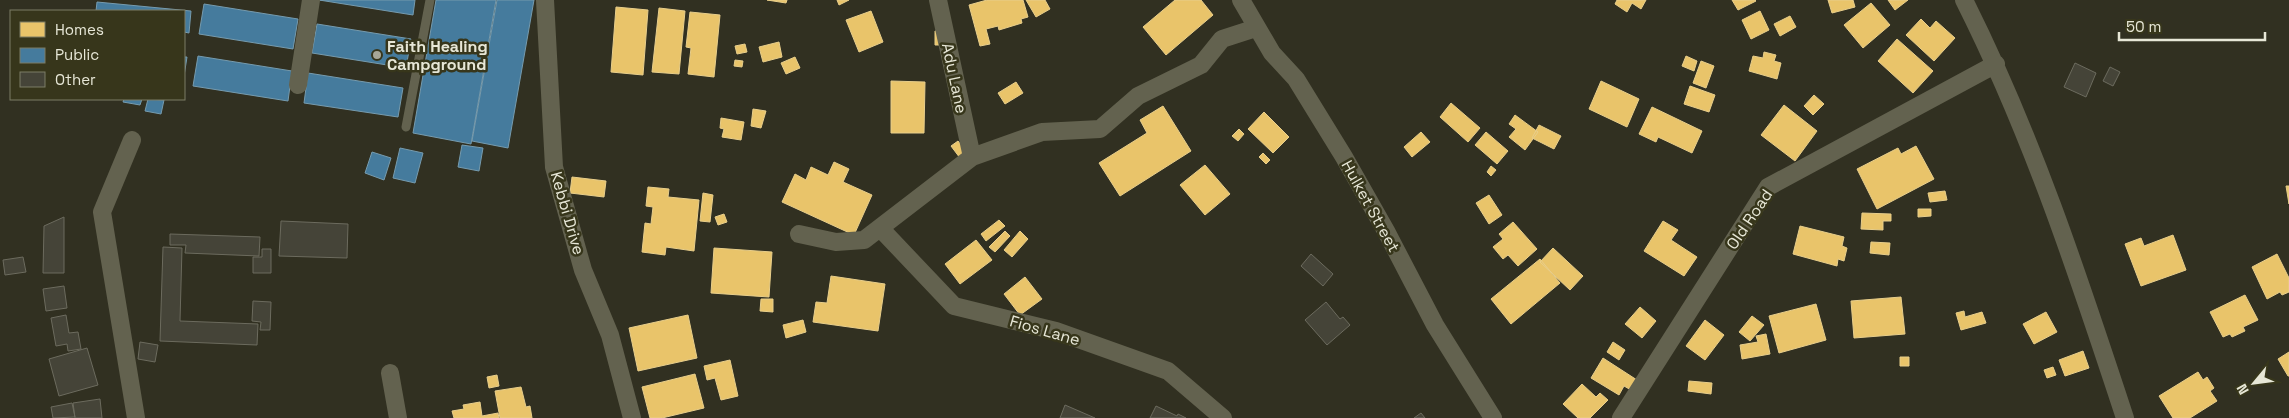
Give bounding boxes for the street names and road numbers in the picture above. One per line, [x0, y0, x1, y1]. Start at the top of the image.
street label: Adu Lane [937, 41, 972, 115]
street label: Hulket Street [1337, 157, 1404, 256]
street label: Kebbi Drive [546, 169, 589, 257]
street label: Old Road [1722, 185, 1777, 253]
street label: Fios Lane [1007, 310, 1082, 351]

